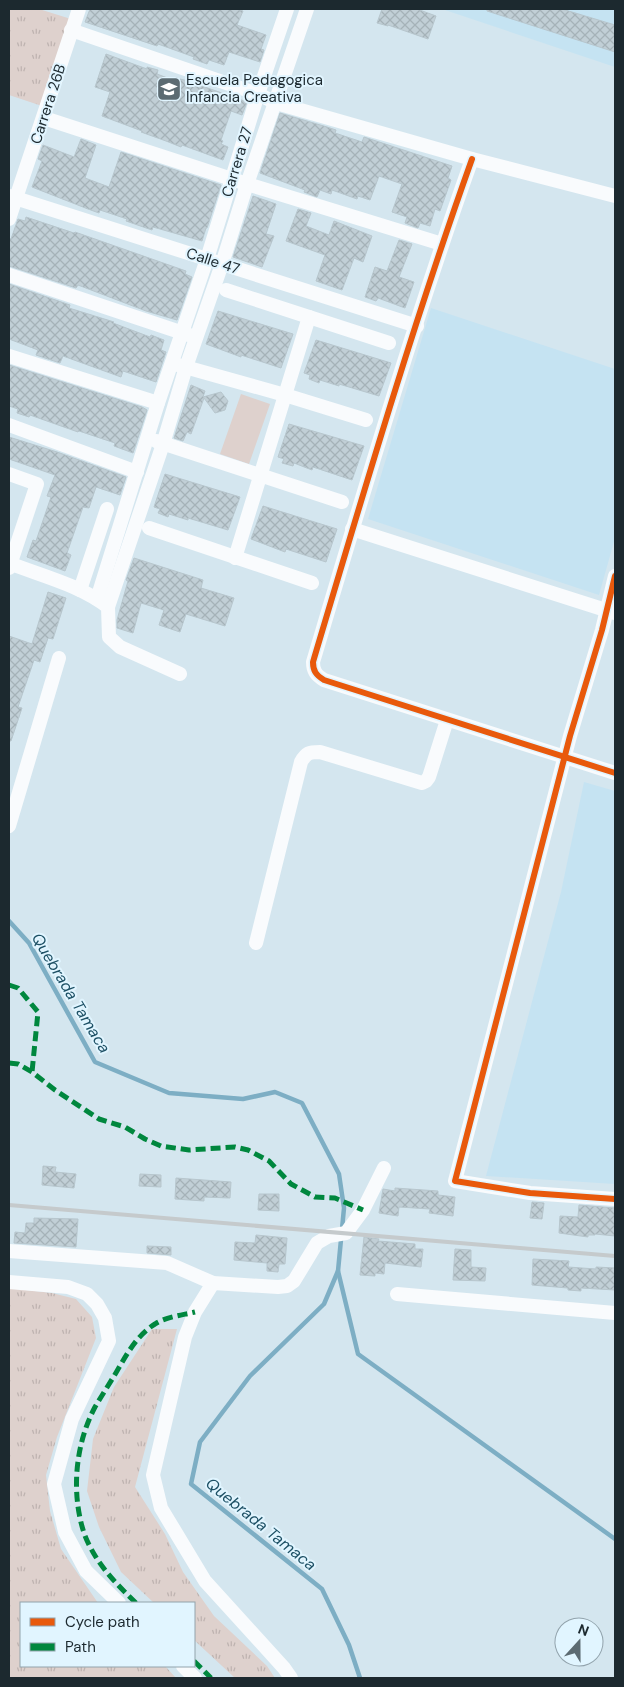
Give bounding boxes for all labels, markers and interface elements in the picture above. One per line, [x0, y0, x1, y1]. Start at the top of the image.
street label: Carrera 26B [26, 61, 70, 147]
place label: Escuela Pedagogica Infancia Creativa [186, 70, 323, 107]
school or university icon: Escuela Pedagogica Infancia Creativa [156, 76, 182, 102]
street label: Carrera 27 [217, 124, 257, 200]
street label: Calle 47 [184, 243, 242, 279]
water label: Quebrada Tamaca [27, 929, 115, 1057]
water label: Quebrada Tamaca [201, 1473, 321, 1575]
legend [20, 1602, 195, 1667]
text: Cycle path [65, 1612, 140, 1632]
north arrow [554, 1617, 604, 1667]
text: N [576, 1620, 592, 1640]
text: Path [65, 1637, 96, 1657]

